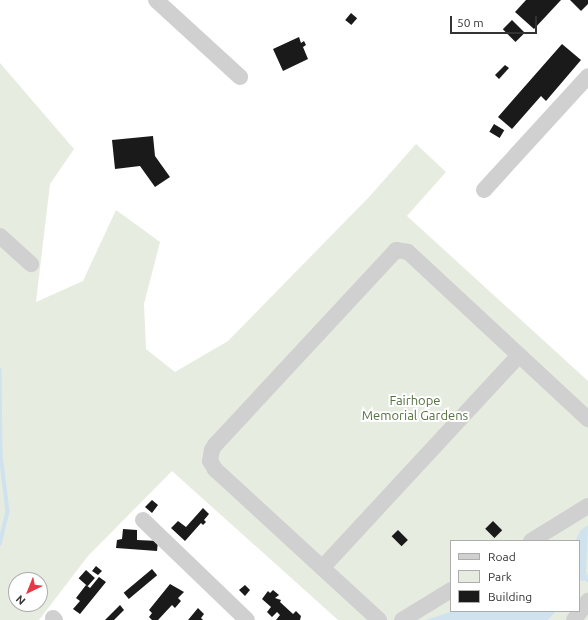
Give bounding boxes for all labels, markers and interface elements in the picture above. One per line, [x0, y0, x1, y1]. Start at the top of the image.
scale bar [452, 8, 539, 34]
text: 50 m [457, 16, 484, 29]
park label: Fairhope Memorial Gardens [362, 393, 468, 424]
legend [450, 540, 580, 612]
text: Road [488, 550, 516, 563]
text: Park [488, 570, 512, 583]
north arrow [8, 572, 48, 612]
text: Building [488, 590, 532, 603]
text: N [13, 593, 28, 607]

